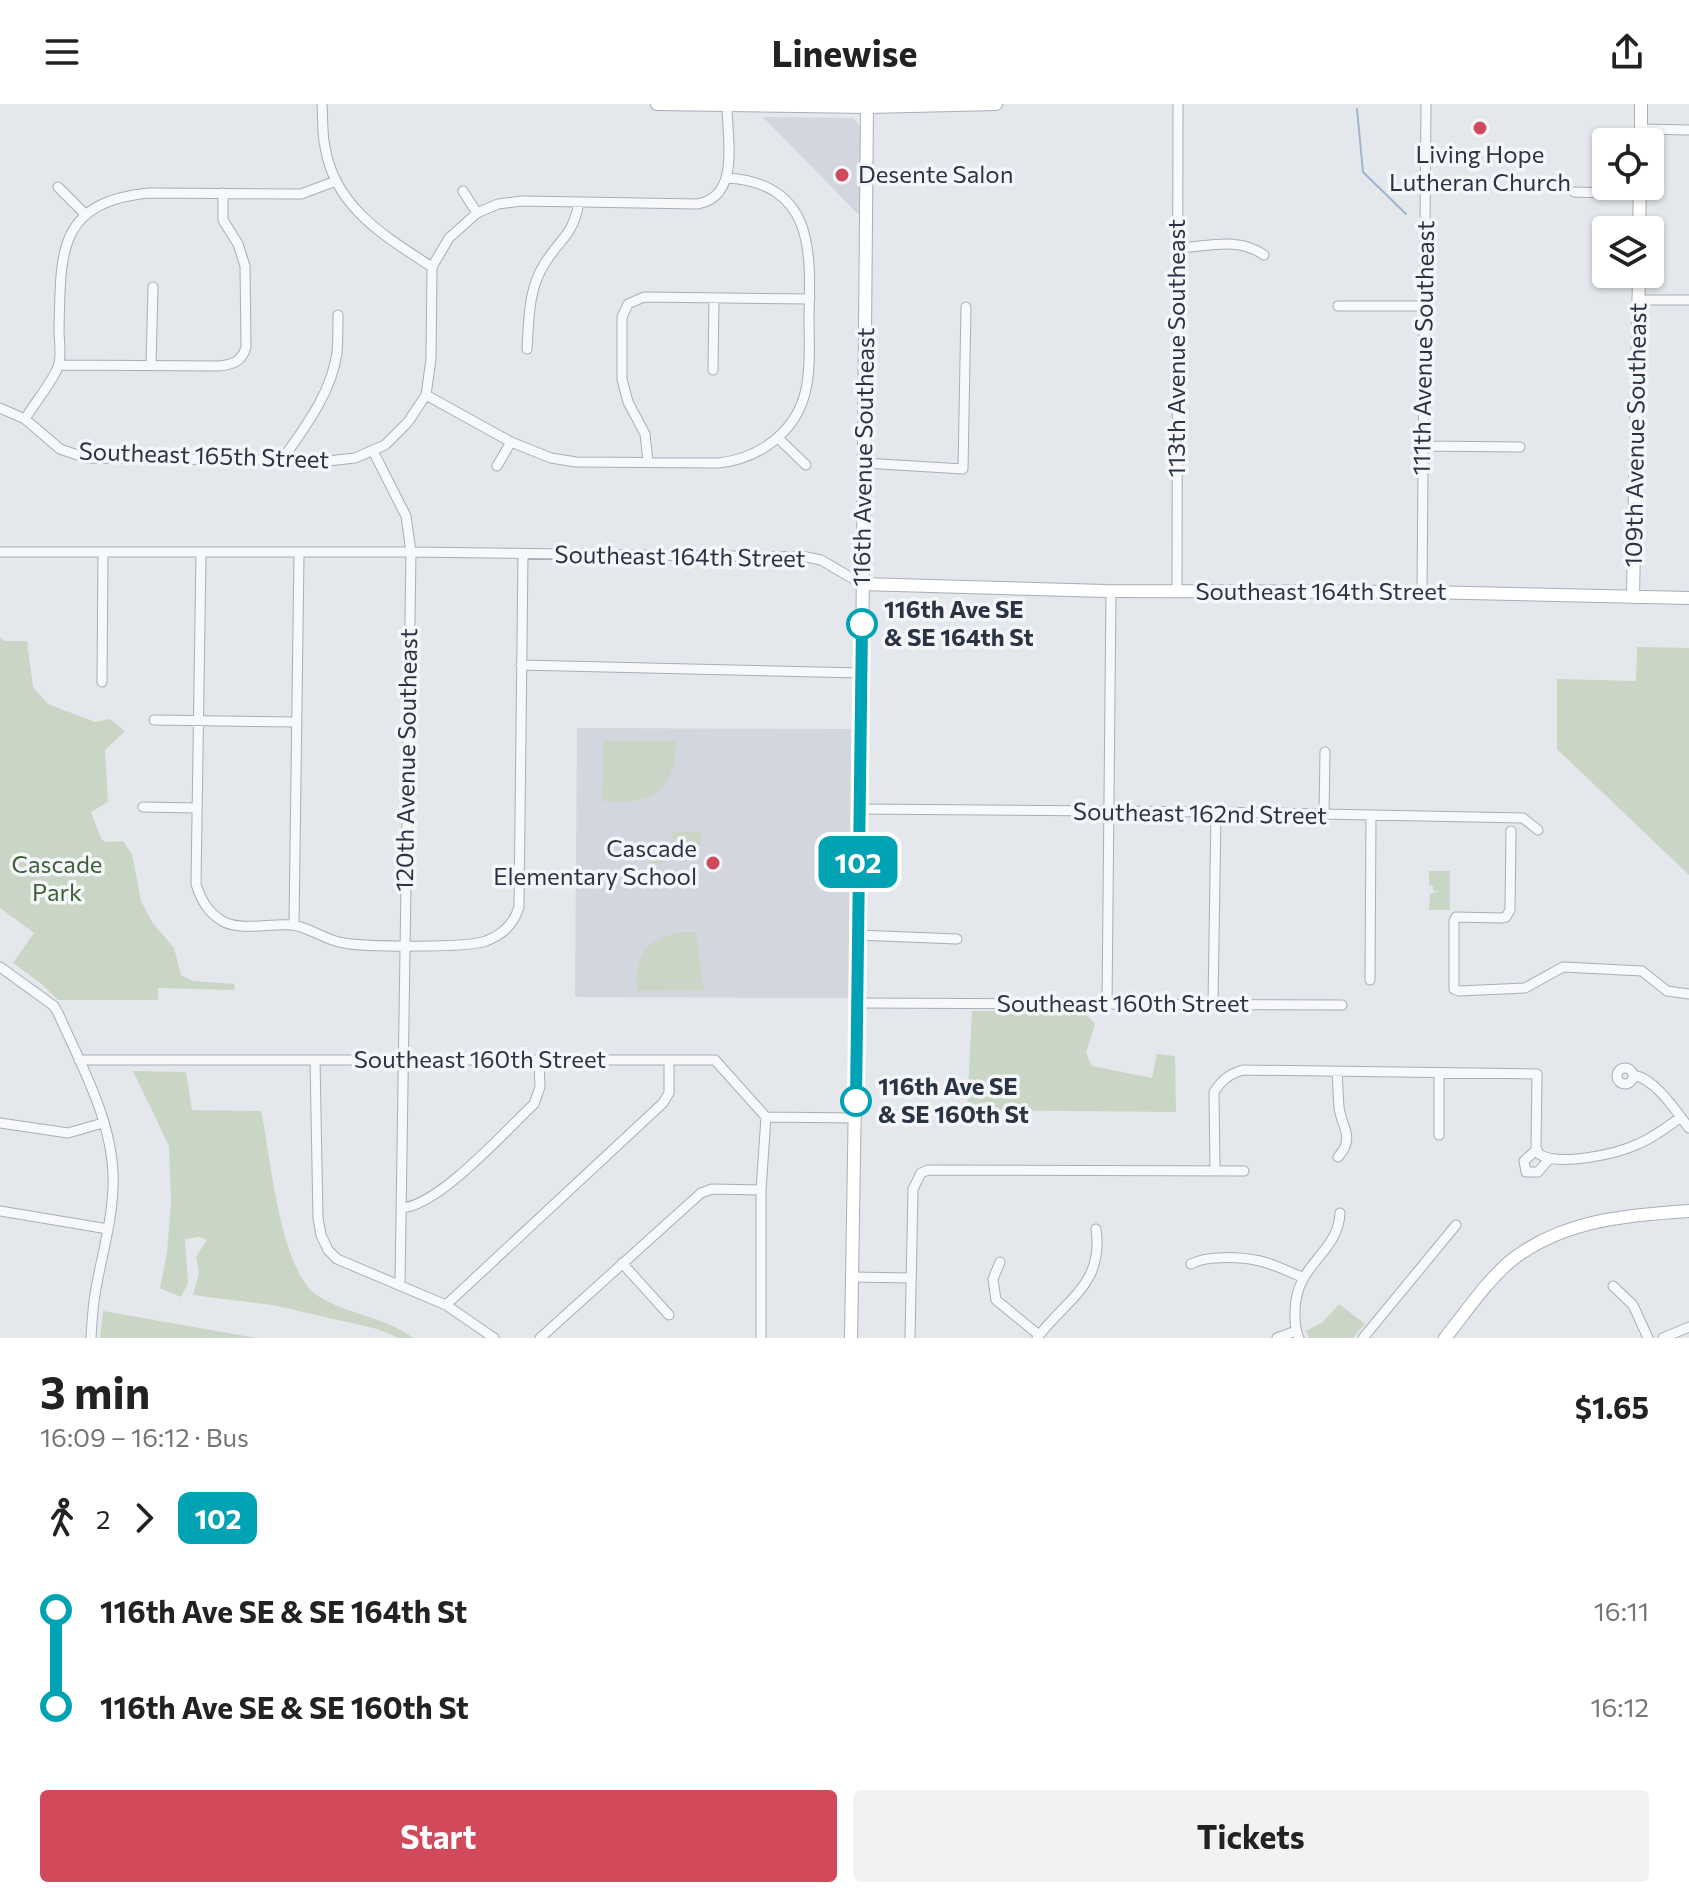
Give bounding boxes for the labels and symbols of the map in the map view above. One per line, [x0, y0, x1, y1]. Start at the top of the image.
marker: Living Hope Lutheran Church [1471, 119, 1489, 137]
place label: Living Hope Lutheran Church [1389, 139, 1571, 196]
place label: Desente Salon [858, 159, 1013, 188]
marker: Desente Salon [833, 166, 851, 184]
street label: 113th Avenue Southeast [1161, 219, 1190, 477]
street label: 111th Avenue Southeast [1406, 220, 1439, 476]
street label: 109th Avenue Southeast [1618, 302, 1651, 568]
street label: 116th Avenue Southeast [846, 327, 879, 587]
street label: Southeast 165th Street [78, 436, 330, 473]
street label: Southeast 164th Street [554, 539, 806, 572]
street label: Southeast 164th Street [1195, 576, 1447, 605]
place label: 116th Ave SE & SE 164th St [884, 594, 1034, 651]
marker: 116th Ave SE & SE 164th St [847, 609, 877, 639]
street label: 120th Avenue Southeast [389, 628, 422, 892]
street label: Southeast 162nd Street [1073, 796, 1327, 829]
place label: Cascade Elementary School [493, 833, 697, 890]
line badge: 102 [812, 836, 904, 888]
park label: Cascade Park [12, 849, 102, 906]
marker: Cascade Elementary School [704, 854, 722, 872]
street label: Southeast 160th Street [997, 988, 1249, 1017]
street label: Southeast 160th Street [354, 1044, 606, 1073]
place label: 116th Ave SE & SE 160th St [878, 1071, 1029, 1128]
marker: 116th Ave SE & SE 160th St [841, 1086, 871, 1116]

